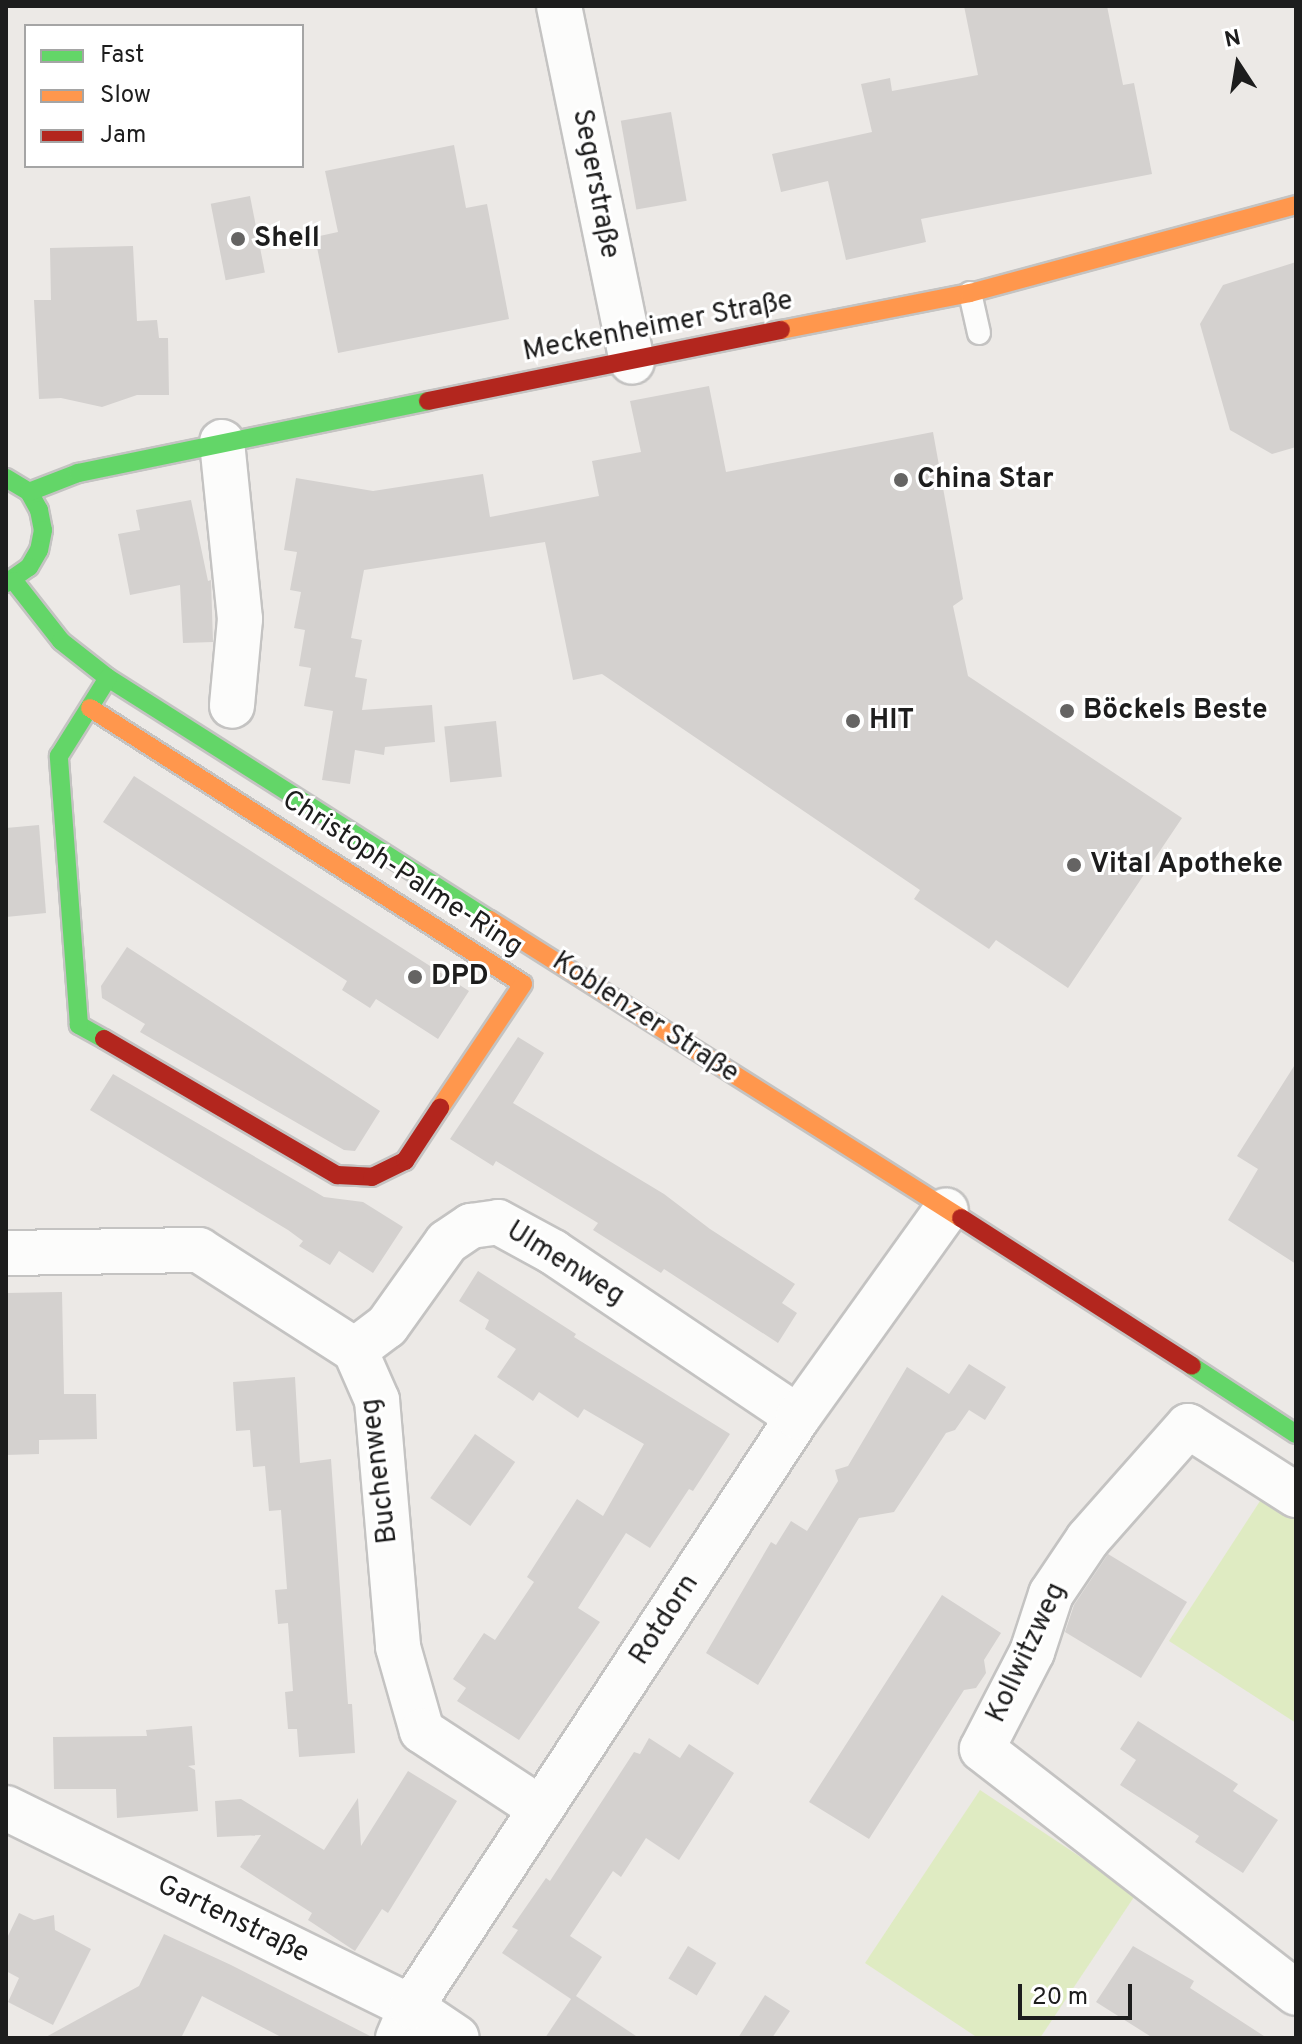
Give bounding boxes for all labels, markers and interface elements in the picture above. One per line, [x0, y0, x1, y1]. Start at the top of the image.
legend [24, 24, 304, 168]
north arrow [1198, 24, 1278, 104]
text: N [1222, 25, 1243, 55]
text: Fast [100, 41, 144, 71]
text: Slow [100, 81, 151, 111]
street label: Segerstraße [564, 107, 626, 261]
text: Jam [100, 121, 146, 151]
place label: Shell [254, 222, 320, 256]
marker: Shell [229, 230, 247, 248]
street label: Meckenheimer Straße [520, 284, 796, 370]
place label: China Star [917, 463, 1054, 497]
marker: China Star [892, 471, 910, 489]
place label: Böckels Beste [1083, 694, 1268, 728]
marker: Böckels Beste [1058, 702, 1076, 720]
place label: HIT [869, 704, 914, 738]
marker: HIT [844, 712, 862, 730]
street label: Christoph-Palme-Ring [275, 784, 529, 964]
place label: Vital Apotheke [1090, 848, 1284, 882]
marker: Vital Apotheke [1065, 856, 1083, 874]
street label: Koblenzer Straße [545, 945, 745, 1091]
place label: DPD [431, 960, 489, 994]
marker: DPD [406, 968, 424, 986]
street label: Ulmenweg [500, 1215, 630, 1313]
street label: Buchenweg [354, 1396, 406, 1546]
street label: Rotdorn [623, 1568, 707, 1672]
street label: Kollwitzweg [980, 1578, 1074, 1728]
street label: Gartenstraße [151, 1869, 315, 1971]
scale bar [1022, 1968, 1136, 2018]
text: 20 m [1032, 1983, 1088, 2013]

